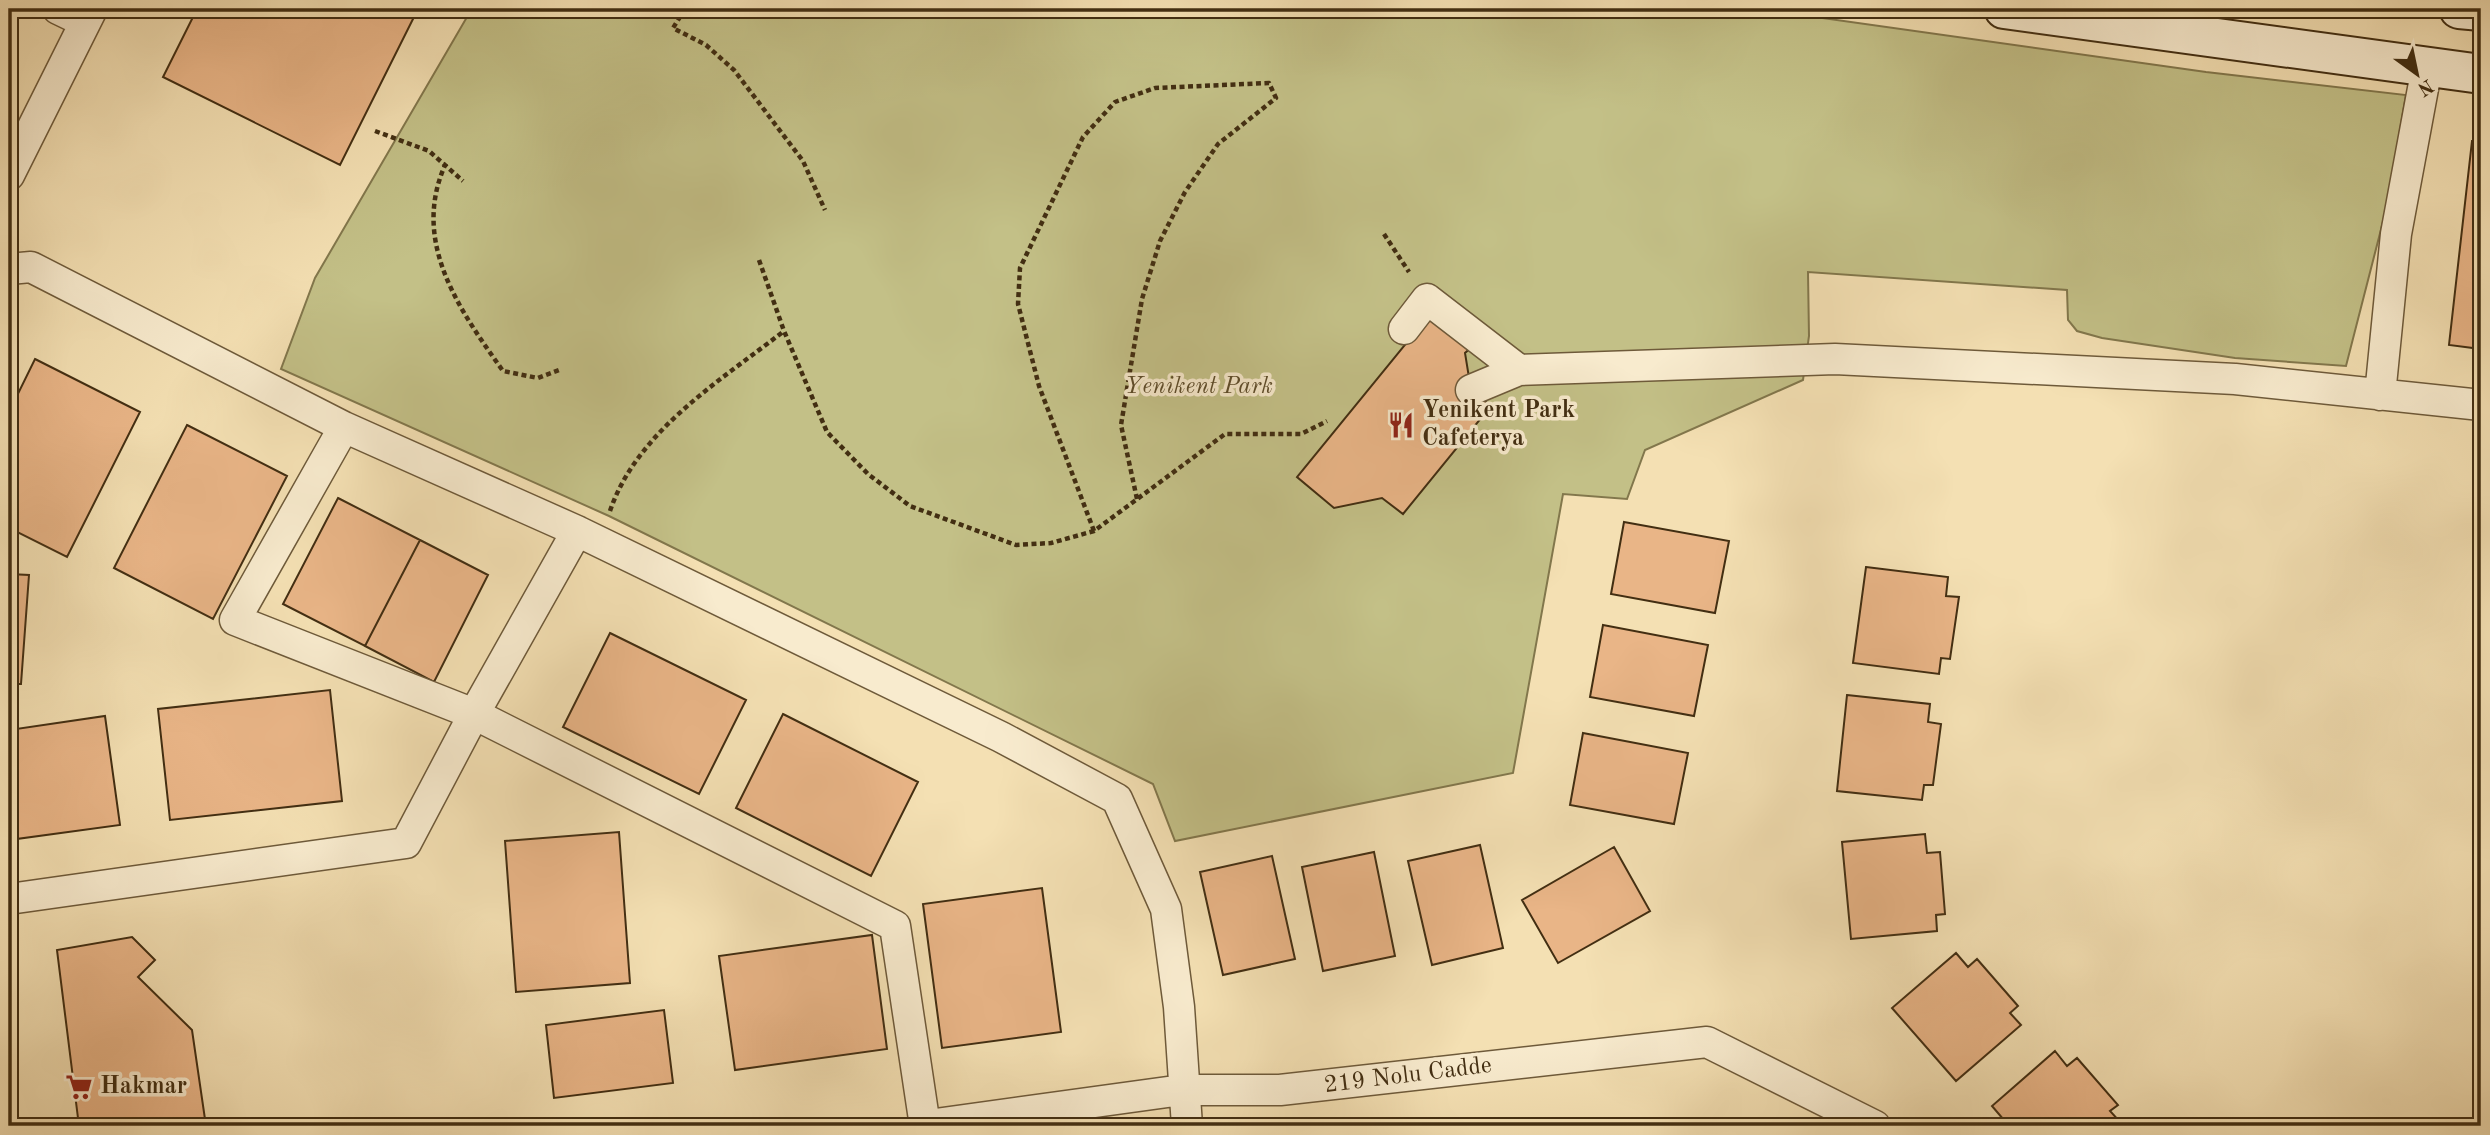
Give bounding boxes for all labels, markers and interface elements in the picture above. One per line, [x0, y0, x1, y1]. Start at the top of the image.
north arrow [2382, 38, 2452, 108]
text: N [2413, 74, 2436, 98]
park label: Yenikent Park [1125, 375, 1273, 399]
place label: Yenikent Park Cafeterya [1422, 399, 1575, 451]
restaurant icon: Yenikent Park Cafeterya [1386, 410, 1416, 440]
street label: 219 Nolu Cadde [1323, 1054, 1493, 1098]
supermarket icon: Hakmar [64, 1072, 94, 1102]
place label: Hakmar [100, 1075, 187, 1099]

